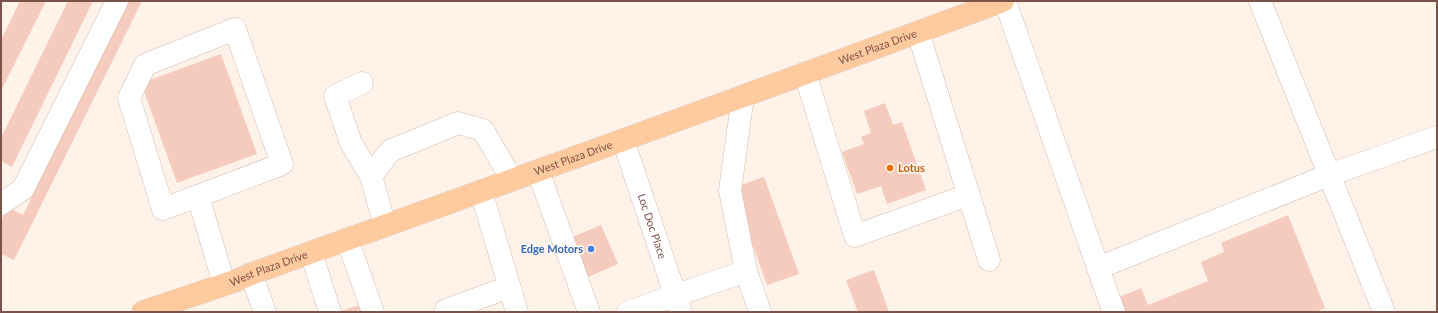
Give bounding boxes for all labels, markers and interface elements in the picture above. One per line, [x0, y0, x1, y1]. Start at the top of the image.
street label: West Plaza Drive [836, 26, 918, 67]
street label: West Plaza Drive [532, 137, 614, 178]
place label: Lotus [898, 161, 925, 174]
marker: Lotus [885, 163, 895, 173]
street label: Loc Doc Place [636, 192, 670, 260]
place label: Edge Motors [521, 242, 583, 255]
marker: Edge Motors [586, 244, 596, 254]
street label: West Plaza Drive [227, 247, 309, 289]

